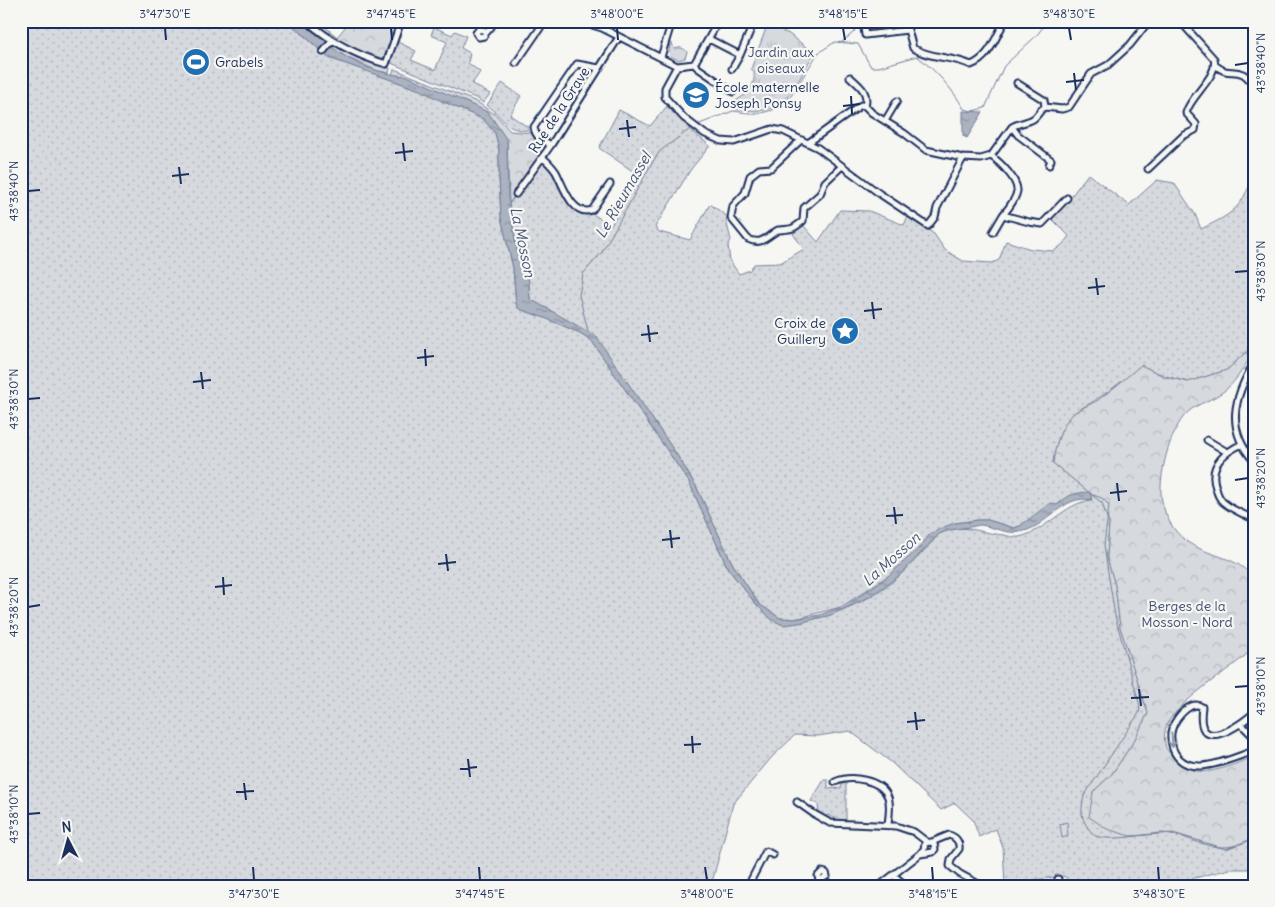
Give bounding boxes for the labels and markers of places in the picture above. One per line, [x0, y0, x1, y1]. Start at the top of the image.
sports icon: Grabels [181, 47, 211, 77]
place label: Grabels [215, 53, 263, 71]
place label: École maternelle Joseph Ponsy [715, 78, 819, 112]
school or university icon: École maternelle Joseph Ponsy [681, 80, 711, 110]
place label: Croix de Guillery [774, 314, 826, 348]
place icon: Croix de Guillery [830, 316, 860, 346]

